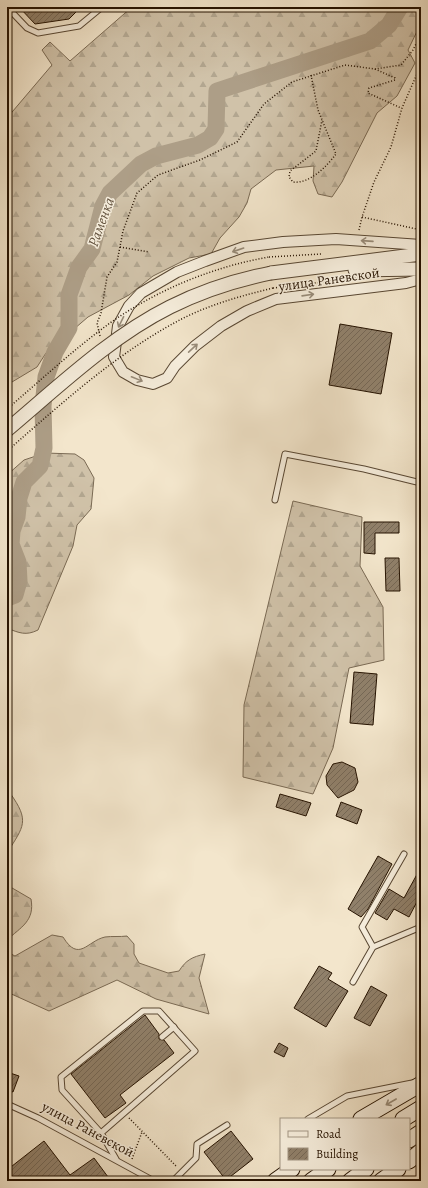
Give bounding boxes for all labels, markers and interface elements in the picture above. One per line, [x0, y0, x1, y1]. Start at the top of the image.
water label: Раменка [83, 195, 119, 249]
one-way arrow [361, 238, 374, 245]
one-way arrow [232, 246, 244, 254]
street label: улица Раневской [276, 263, 381, 296]
one-way arrow [301, 291, 314, 299]
one-way arrow [117, 316, 124, 328]
one-way arrow [188, 344, 198, 353]
one-way arrow [130, 376, 142, 383]
street label: улица Раневской [37, 1097, 137, 1162]
one-way arrow [385, 1098, 397, 1106]
legend [280, 1118, 410, 1170]
text: Road [316, 1126, 342, 1142]
text: Building [316, 1146, 358, 1162]

